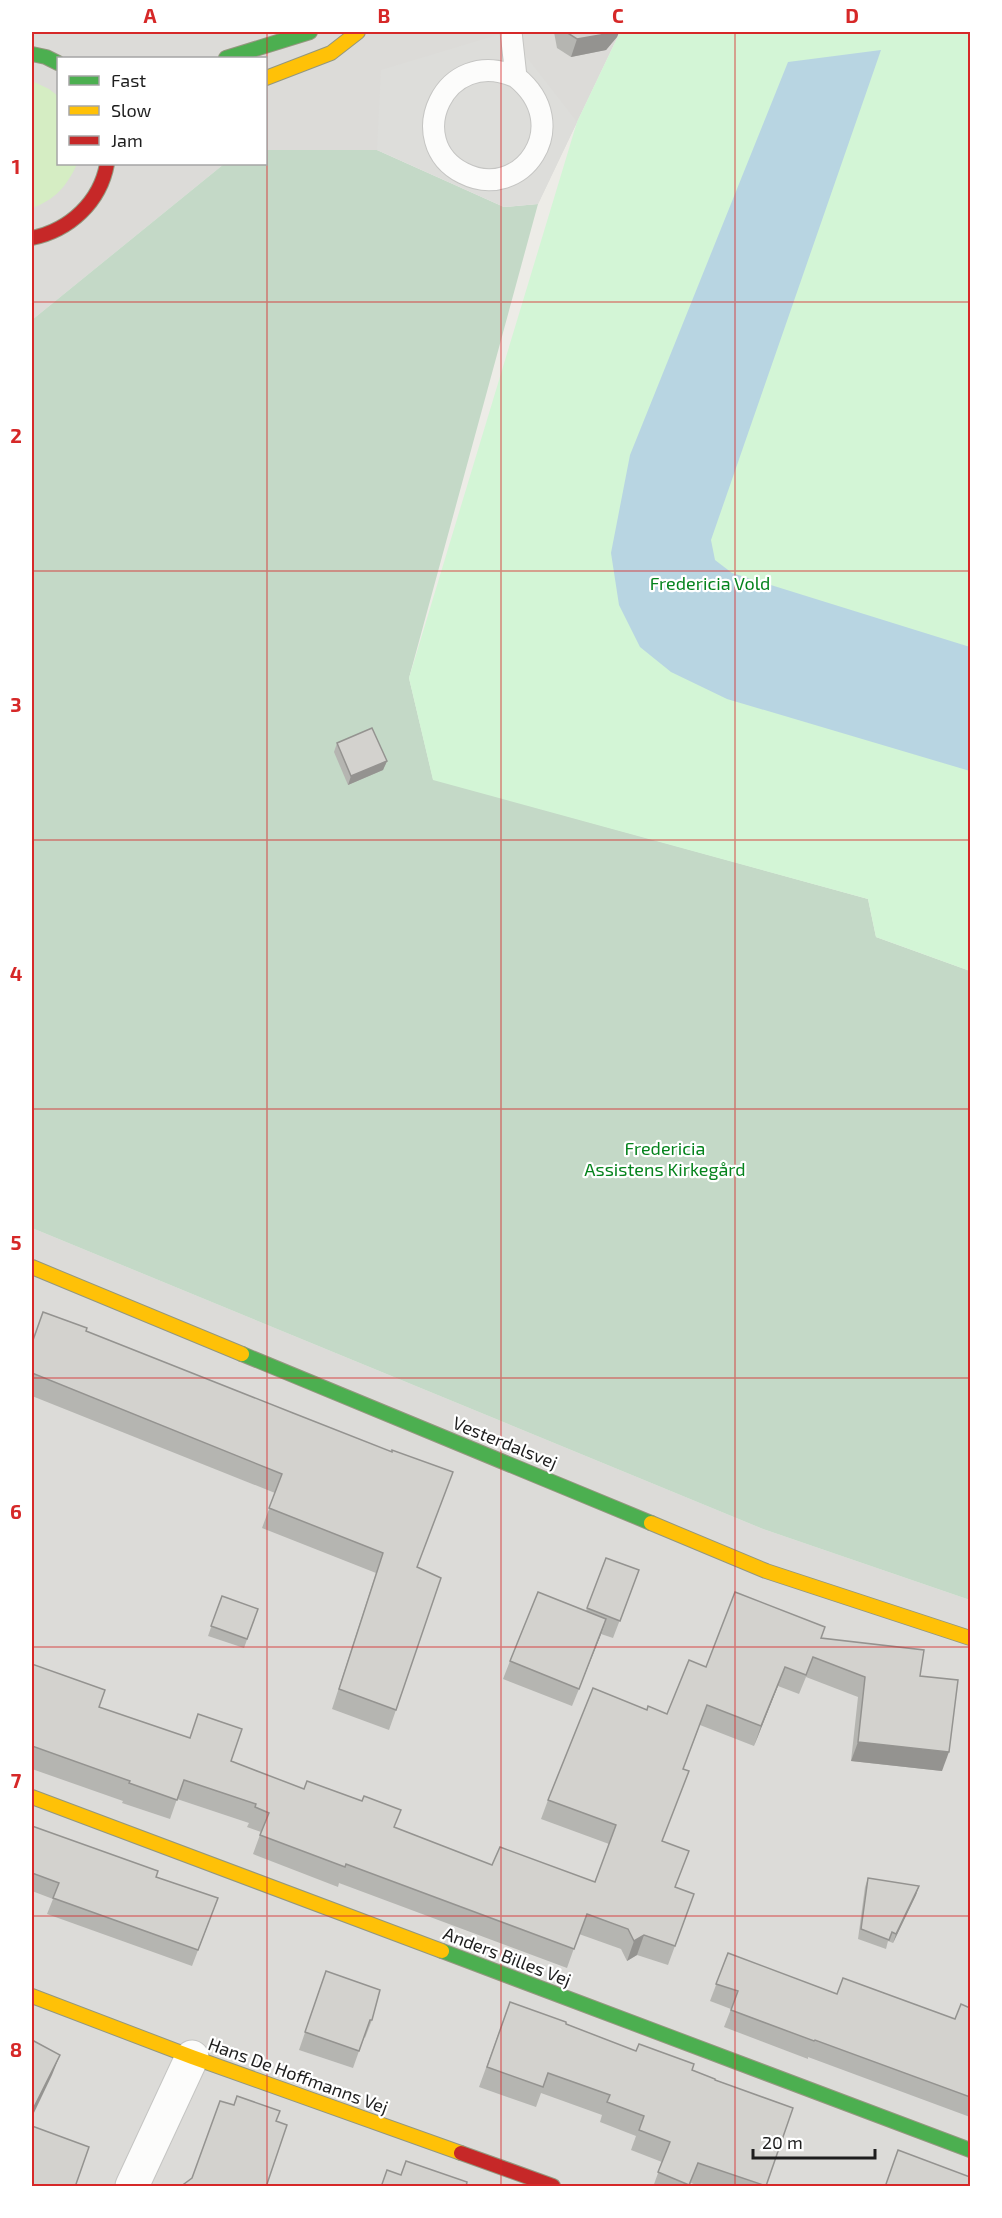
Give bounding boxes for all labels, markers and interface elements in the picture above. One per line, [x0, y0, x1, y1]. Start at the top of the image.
text: A [143, 3, 157, 27]
text: B [378, 3, 390, 27]
text: C [612, 3, 624, 27]
text: D [845, 3, 859, 27]
legend [57, 57, 267, 165]
text: Fast [111, 69, 146, 91]
text: Slow [111, 99, 152, 121]
text: Jam [111, 129, 143, 151]
text: 1 [12, 154, 20, 178]
text: 2 [10, 423, 22, 447]
park label: Fredericia Vold [650, 572, 770, 594]
text: 3 [10, 692, 22, 716]
text: 4 [10, 961, 23, 985]
park label: Fredericia Assistens Kirkegård [584, 1137, 746, 1180]
text: 5 [10, 1230, 22, 1254]
street label: Vesterdalsvej [450, 1411, 561, 1473]
text: 6 [10, 1499, 22, 1523]
text: 7 [11, 1768, 22, 1792]
street label: Anders Billes Vej [440, 1922, 574, 1991]
street label: Hans De Hoffmanns Vej [205, 2032, 391, 2118]
text: 8 [10, 2037, 22, 2061]
scale bar [753, 2122, 874, 2160]
text: 20 m [762, 2131, 803, 2153]

